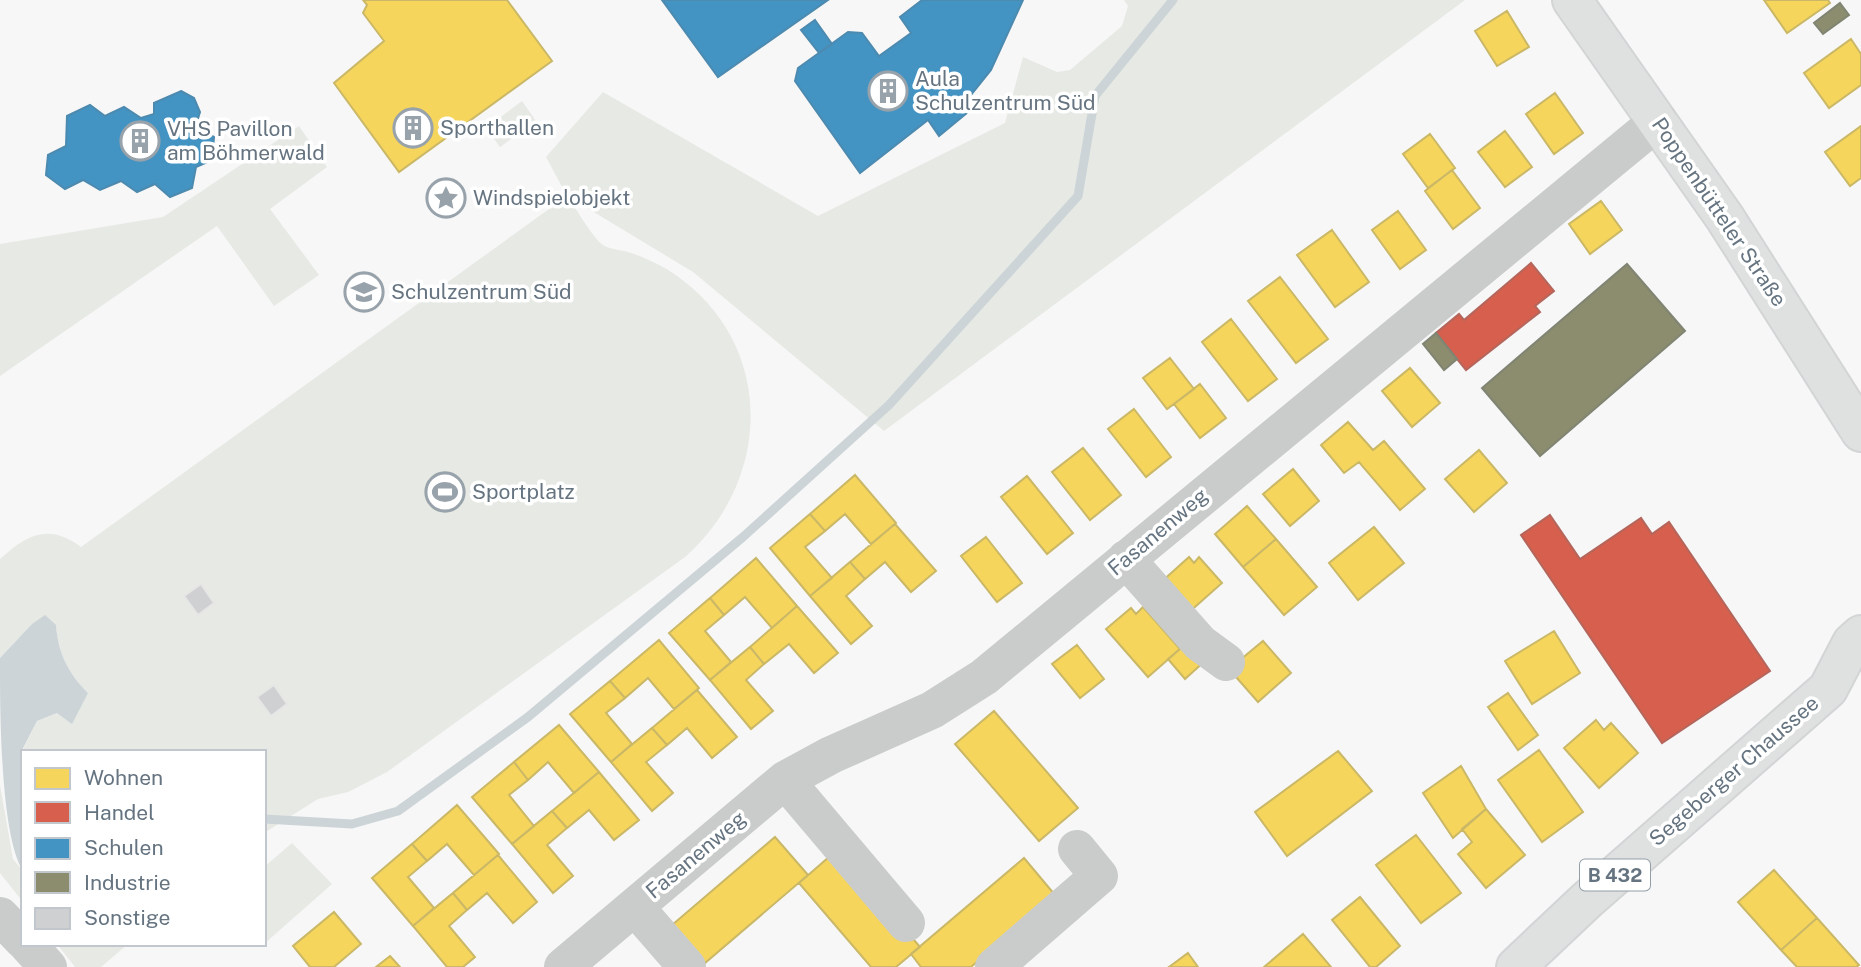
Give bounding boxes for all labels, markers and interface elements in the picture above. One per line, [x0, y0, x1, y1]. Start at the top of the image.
place label: Aula Schulzentrum Süd [915, 66, 1096, 115]
building icon: Aula Schulzentrum Süd [867, 70, 909, 112]
building icon: Sporthallen [392, 107, 434, 149]
street label: Poppenbütteler Straße [1647, 113, 1792, 311]
place label: Sporthallen [440, 115, 554, 140]
place label: VHS Pavillon am Böhmerwald [167, 116, 325, 165]
building icon: VHS Pavillon am Böhmerwald [119, 120, 161, 162]
place icon: Windspielobjekt [425, 177, 467, 219]
place label: Windspielobjekt [473, 185, 631, 210]
school or university icon: Schulzentrum Süd [343, 271, 385, 313]
place label: Schulzentrum Süd [391, 279, 572, 304]
sports icon: Sportplatz [424, 471, 466, 513]
place label: Sportplatz [472, 479, 575, 504]
street label: Fasanenweg [1103, 483, 1213, 581]
street label: Segeberger Chaussee [1644, 690, 1823, 851]
legend [21, 750, 266, 946]
text: Wohnen [84, 765, 163, 790]
text: Handel [84, 800, 155, 825]
street label: Fasanenweg [641, 806, 751, 904]
text: Schulen [84, 835, 164, 860]
road number: B 432 [1580, 860, 1650, 890]
text: Industrie [84, 870, 171, 895]
text: Sonstige [84, 905, 170, 930]

